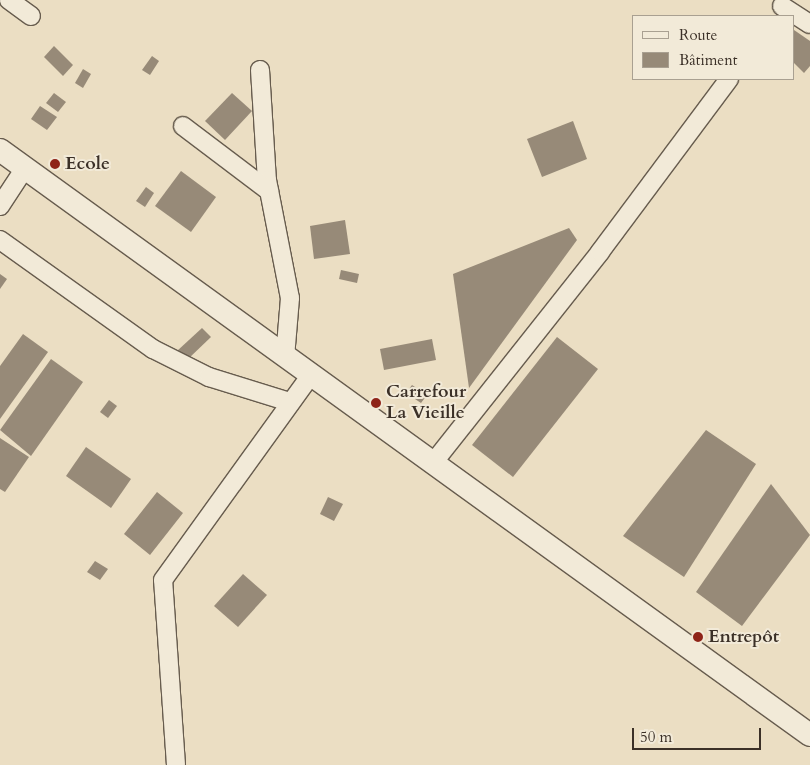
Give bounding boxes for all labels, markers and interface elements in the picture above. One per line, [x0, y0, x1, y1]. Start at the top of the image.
legend [632, 15, 795, 80]
text: Route [679, 25, 717, 45]
text: Bâtiment [679, 50, 737, 70]
place label: Ecole [65, 153, 110, 175]
marker: Ecole [49, 158, 61, 170]
place label: Carrefour La Vieille [386, 382, 466, 424]
marker: Carrefour La Vieille [370, 397, 382, 409]
place label: Entrepôt [708, 626, 779, 648]
marker: Entrepôt [692, 631, 704, 643]
scale bar [635, 718, 764, 750]
text: 50 m [640, 727, 672, 747]

